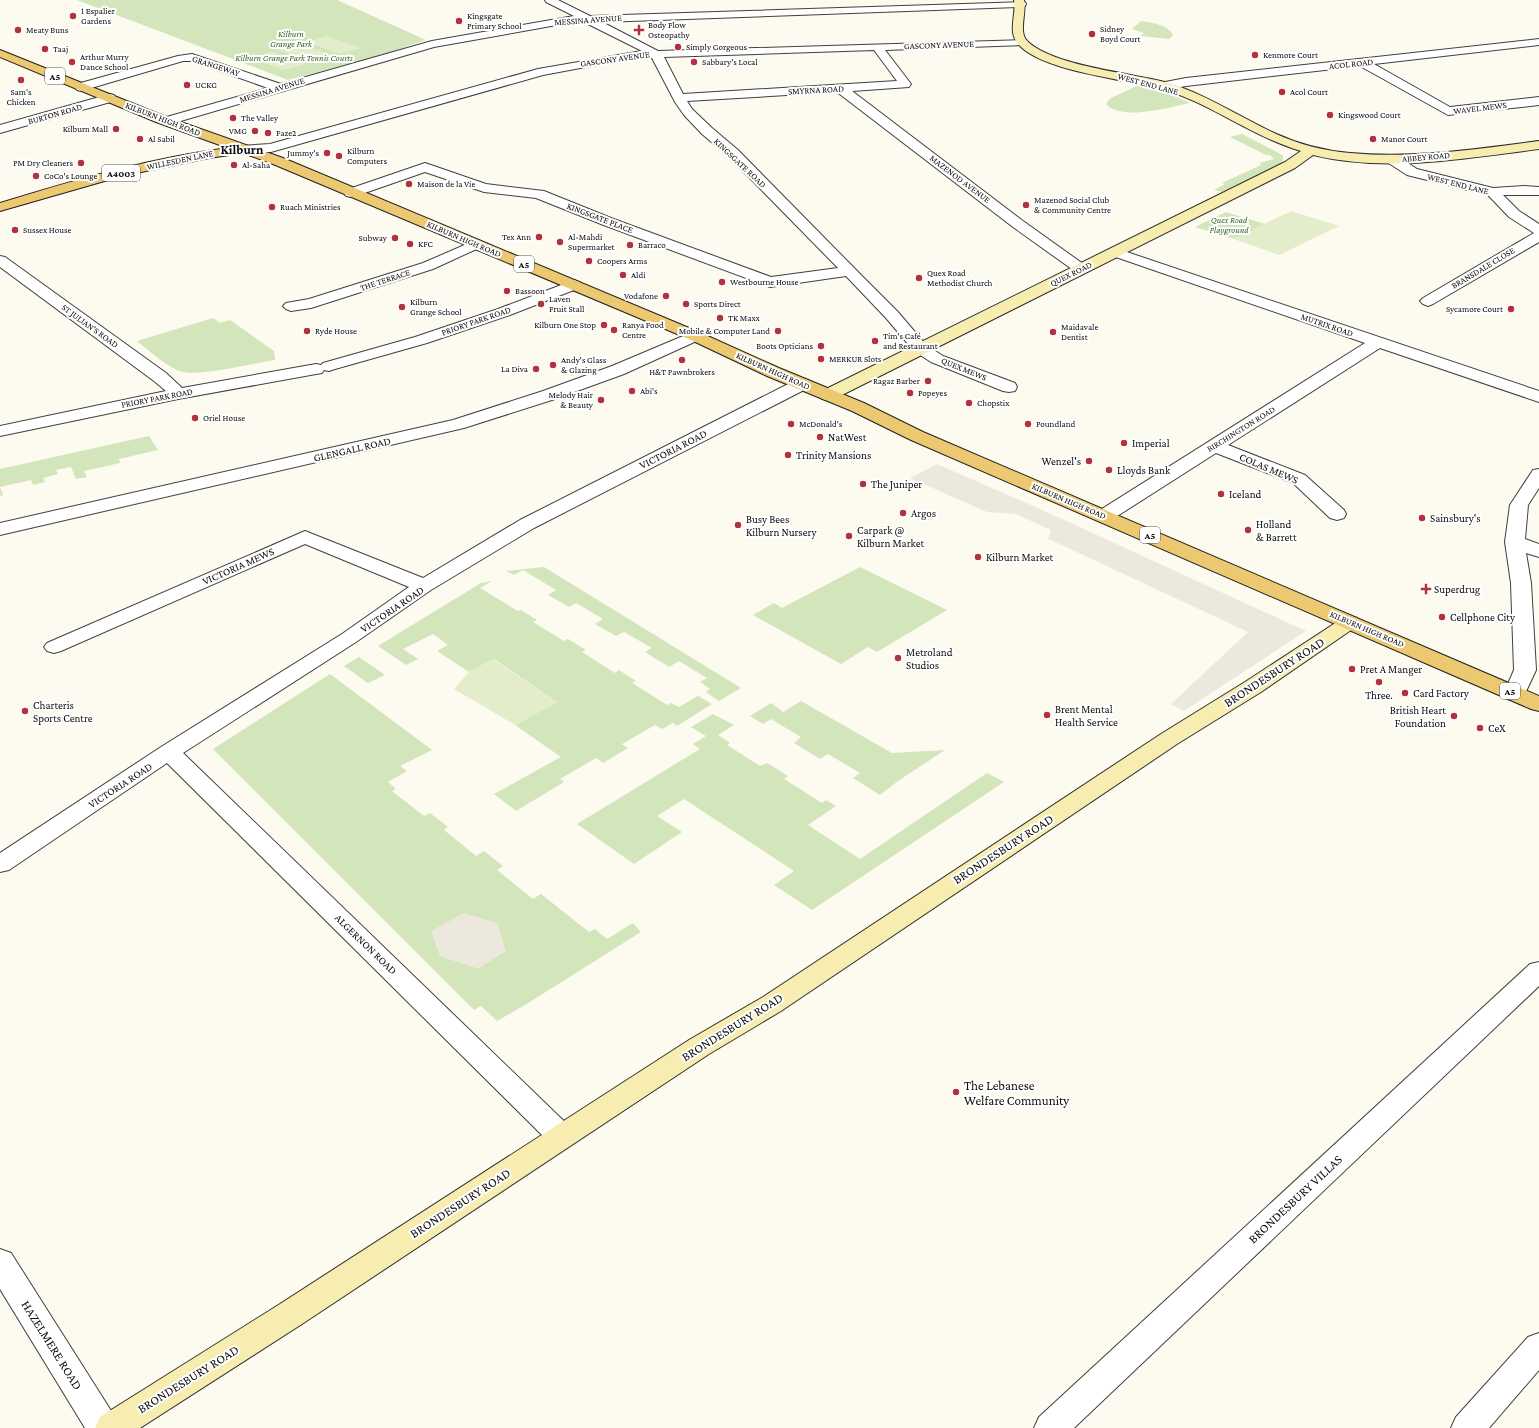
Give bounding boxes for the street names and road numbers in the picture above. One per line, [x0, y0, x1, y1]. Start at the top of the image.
street label: MESSINA AVENUE [554, 13, 622, 27]
street label: GASCONY AVENUE [904, 39, 974, 51]
street label: GASCONY AVENUE [580, 49, 651, 69]
street label: GRANGEWAY [191, 54, 241, 78]
street label: ACOL ROAD [1328, 57, 1374, 71]
road number: A5 [45, 68, 65, 84]
street label: WEST END LANE [1116, 71, 1180, 97]
street label: MESSINA AVENUE [238, 75, 306, 105]
street label: SMYRNA ROAD [788, 84, 844, 96]
street label: KILBURN HIGH ROAD [124, 100, 202, 138]
street label: WAVEL MEWS [1453, 100, 1507, 116]
street label: BURTON ROAD [27, 101, 83, 127]
street label: KINGSGATE ROAD [712, 136, 768, 190]
street label: WILLESDEN LANE [146, 148, 214, 172]
street label: ABBEY ROAD [1402, 150, 1450, 164]
street label: MAZENOD AVENUE [928, 153, 992, 205]
road number: A4003 [102, 165, 140, 181]
street label: WEST END LANE [1426, 172, 1490, 196]
street label: KINGSGATE PLACE [566, 201, 635, 235]
street label: KILBURN HIGH ROAD [425, 219, 503, 259]
street label: BRANSDALE CLOSE [1450, 245, 1516, 291]
road number: A5 [514, 256, 534, 272]
street label: QUEX ROAD [1048, 260, 1094, 288]
street label: THE TERRACE [359, 267, 411, 293]
street label: ST JULIAN'S ROAD [60, 302, 120, 350]
street label: PRIORY PARK ROAD [440, 304, 512, 338]
street label: MUTRIX ROAD [1300, 311, 1354, 339]
street label: KILBURN HIGH ROAD [735, 350, 811, 392]
street label: QUEX MEWS [940, 355, 988, 383]
street label: PRIORY PARK ROAD [120, 386, 194, 410]
street label: BIRCHINGTON ROAD [1205, 404, 1277, 454]
street label: VICTORIA ROAD [637, 427, 709, 471]
street label: GLENGALL ROAD [312, 434, 392, 464]
street label: COLAS MEWS [1238, 450, 1300, 486]
street label: KILBURN HIGH ROAD [1030, 481, 1108, 521]
road number: A5 [1140, 527, 1160, 543]
street label: VICTORIA MEWS [200, 545, 276, 587]
street label: VICTORIA ROAD [358, 583, 426, 635]
street label: KILBURN HIGH ROAD [1328, 609, 1406, 649]
street label: BRONDESBURY ROAD [1221, 634, 1327, 710]
road number: A5 [1500, 683, 1520, 699]
street label: VICTORIA ROAD [86, 760, 154, 810]
street label: BRONDESBURY ROAD [950, 811, 1056, 887]
street label: ALGERNON ROAD [333, 911, 399, 977]
street label: BRONDESBURY ROAD [679, 990, 785, 1064]
street label: BRONDESBURY VILLAS [1245, 1152, 1345, 1246]
street label: BRONDESBURY ROAD [407, 1165, 513, 1241]
street label: HAZELMERE ROAD [18, 1298, 86, 1392]
street label: BRONDESBURY ROAD [135, 1342, 241, 1416]

